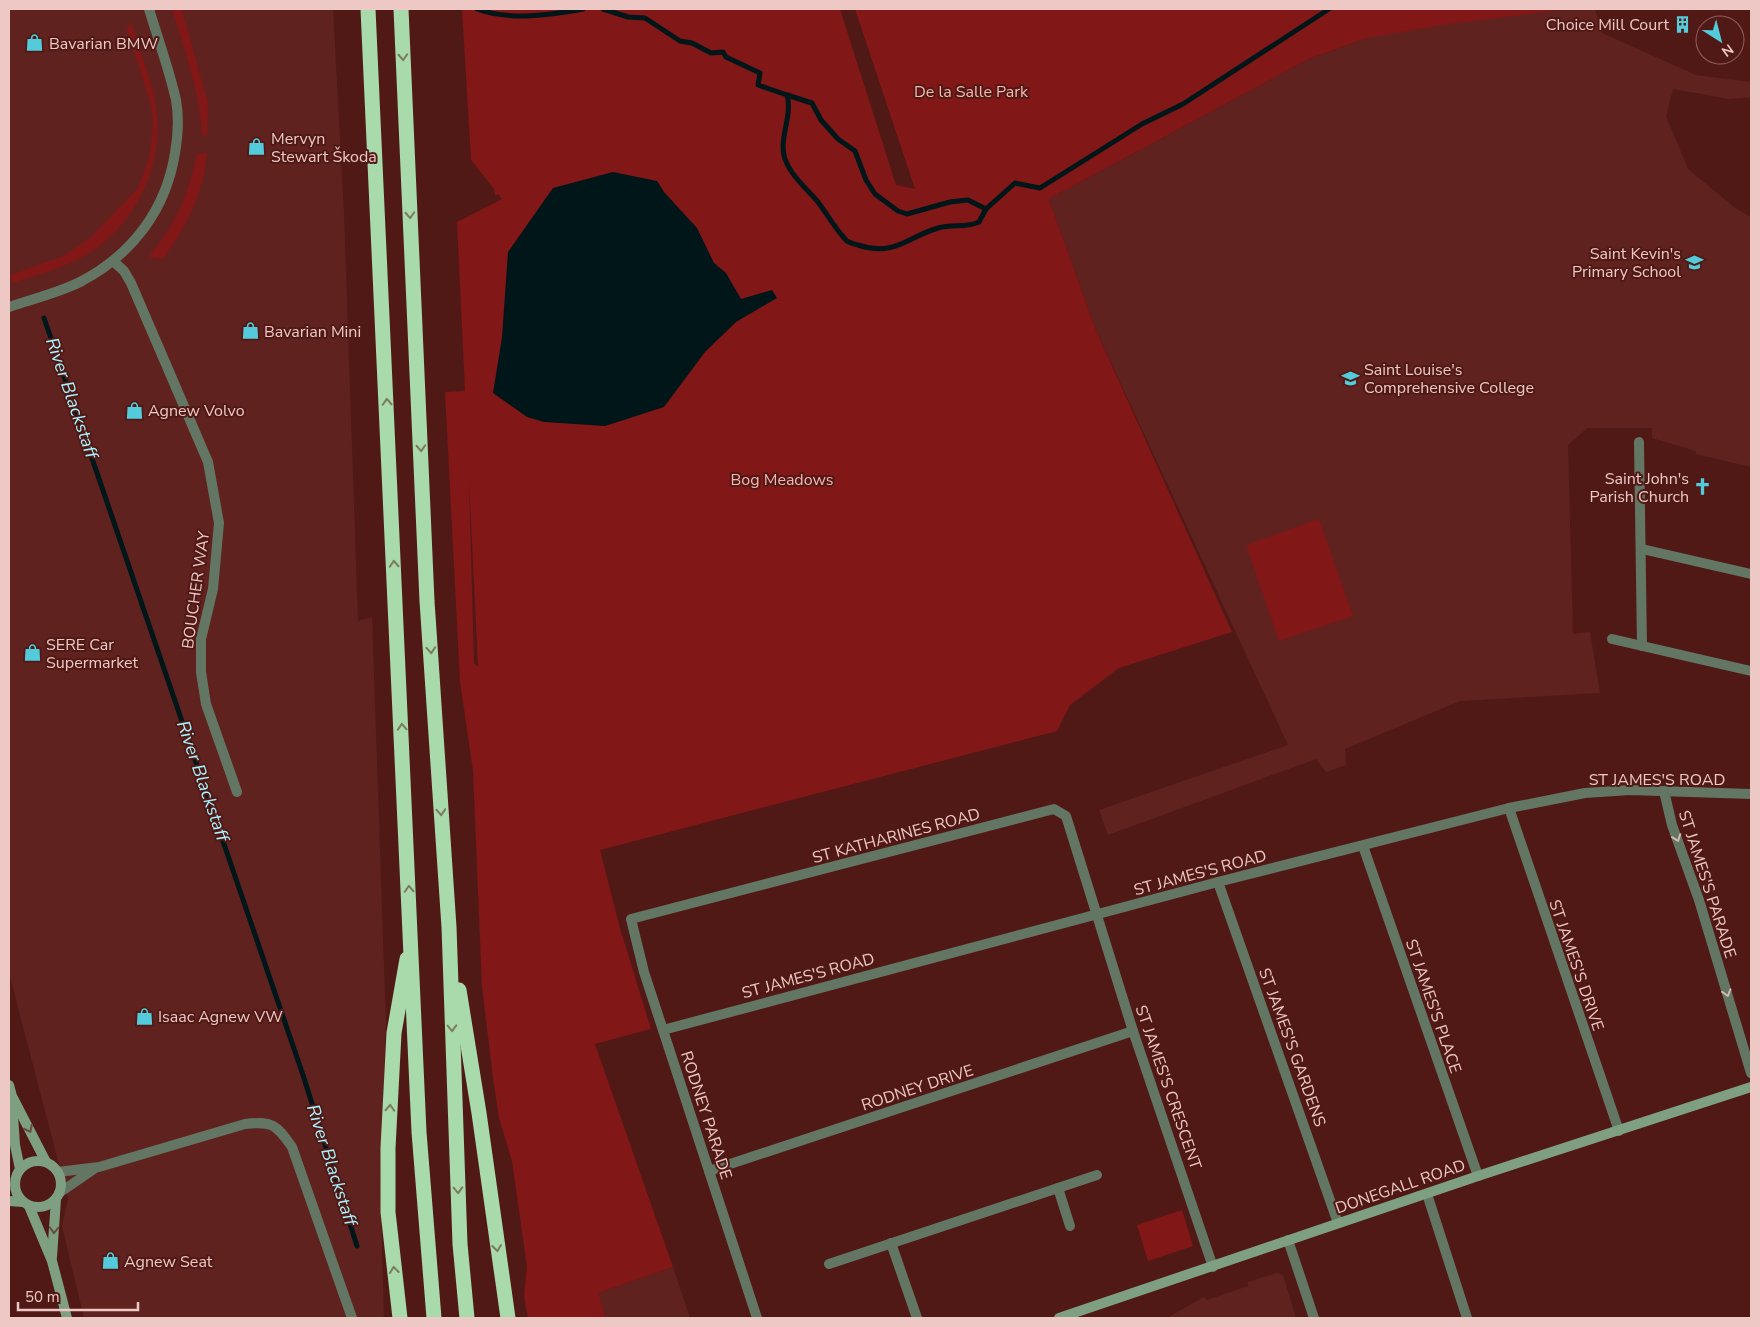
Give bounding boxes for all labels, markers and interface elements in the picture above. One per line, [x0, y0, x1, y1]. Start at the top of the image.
place label: Choice Mill Court [1546, 14, 1669, 36]
building icon: Choice Mill Court [1673, 14, 1693, 34]
north arrow [1695, 15, 1745, 65]
shop icon: Bavarian BMW [25, 33, 45, 53]
place label: Bavarian BMW [49, 33, 158, 55]
text: N [1718, 39, 1737, 61]
one-way arrow [397, 54, 408, 62]
park label: De la Salle Park [914, 81, 1029, 103]
place label: Mervyn Stewart Škoda [271, 128, 377, 168]
shop icon: Mervyn Stewart Škoda [247, 137, 267, 157]
one-way arrow [405, 212, 415, 220]
place label: Saint Kevin's Primary School [1572, 243, 1681, 283]
school or university icon: Saint Kevin's Primary School [1685, 252, 1705, 272]
shop icon: Bavarian Mini [240, 321, 260, 341]
place label: Bavarian Mini [264, 321, 361, 343]
water label: River Blackstaff [40, 334, 105, 464]
place label: Saint Louise's Comprehensive College [1364, 359, 1534, 399]
school or university icon: Saint Louise's Comprehensive College [1340, 368, 1360, 388]
one-way arrow [381, 398, 392, 406]
shop icon: Agnew Volvo [124, 400, 144, 420]
place label: Agnew Volvo [148, 400, 245, 422]
one-way arrow [415, 444, 426, 452]
place label: Saint John's Parish Church [1589, 468, 1689, 508]
park label: Bog Meadows [731, 469, 833, 491]
church icon: Saint John's Parish Church [1693, 477, 1713, 497]
street label: BOUCHER WAY [177, 529, 215, 650]
one-way arrow [389, 560, 400, 568]
place label: SERE Car Supermarket [46, 634, 139, 674]
shop icon: SERE Car Supermarket [22, 643, 42, 663]
one-way arrow [425, 646, 436, 654]
water label: River Blackstaff [171, 717, 236, 847]
one-way arrow [396, 722, 407, 730]
street label: ST JAMES'S ROAD [1589, 769, 1725, 791]
street label: ST KATHARINES ROAD [810, 803, 983, 869]
street label: ST JAMES'S PARADE [1673, 807, 1741, 961]
one-way arrow [436, 808, 447, 816]
one-way arrow [1671, 833, 1681, 842]
street label: ST JAMES'S ROAD [1131, 845, 1269, 901]
one-way arrow [404, 885, 415, 893]
street label: ST JAMES'S DRIVE [1543, 897, 1609, 1034]
street label: ST JAMES'S PLACE [1400, 936, 1466, 1076]
street label: ST JAMES'S ROAD [739, 948, 877, 1004]
street label: ST JAMES'S GARDENS [1253, 965, 1331, 1130]
one-way arrow [1721, 988, 1731, 996]
street label: ST JAMES'S CRESCENT [1130, 1002, 1207, 1173]
shop icon: Isaac Agnew VW [134, 1006, 154, 1026]
place label: Isaac Agnew VW [158, 1006, 283, 1028]
one-way arrow [447, 1024, 458, 1032]
street label: RODNEY PARADE [675, 1048, 737, 1182]
street label: RODNEY DRIVE [859, 1059, 976, 1116]
water label: River Blackstaff [301, 1101, 364, 1231]
one-way arrow [384, 1104, 395, 1112]
one-way arrow [23, 1124, 33, 1133]
street label: DONEGALL ROAD [1332, 1154, 1468, 1220]
one-way arrow [453, 1187, 463, 1195]
one-way arrow [48, 1226, 59, 1234]
one-way arrow [492, 1243, 502, 1252]
shop icon: Agnew Seat [100, 1251, 120, 1271]
place label: Agnew Seat [124, 1251, 213, 1273]
one-way arrow [389, 1266, 400, 1274]
scale bar [18, 1280, 138, 1312]
text: 50 m [25, 1287, 60, 1307]

